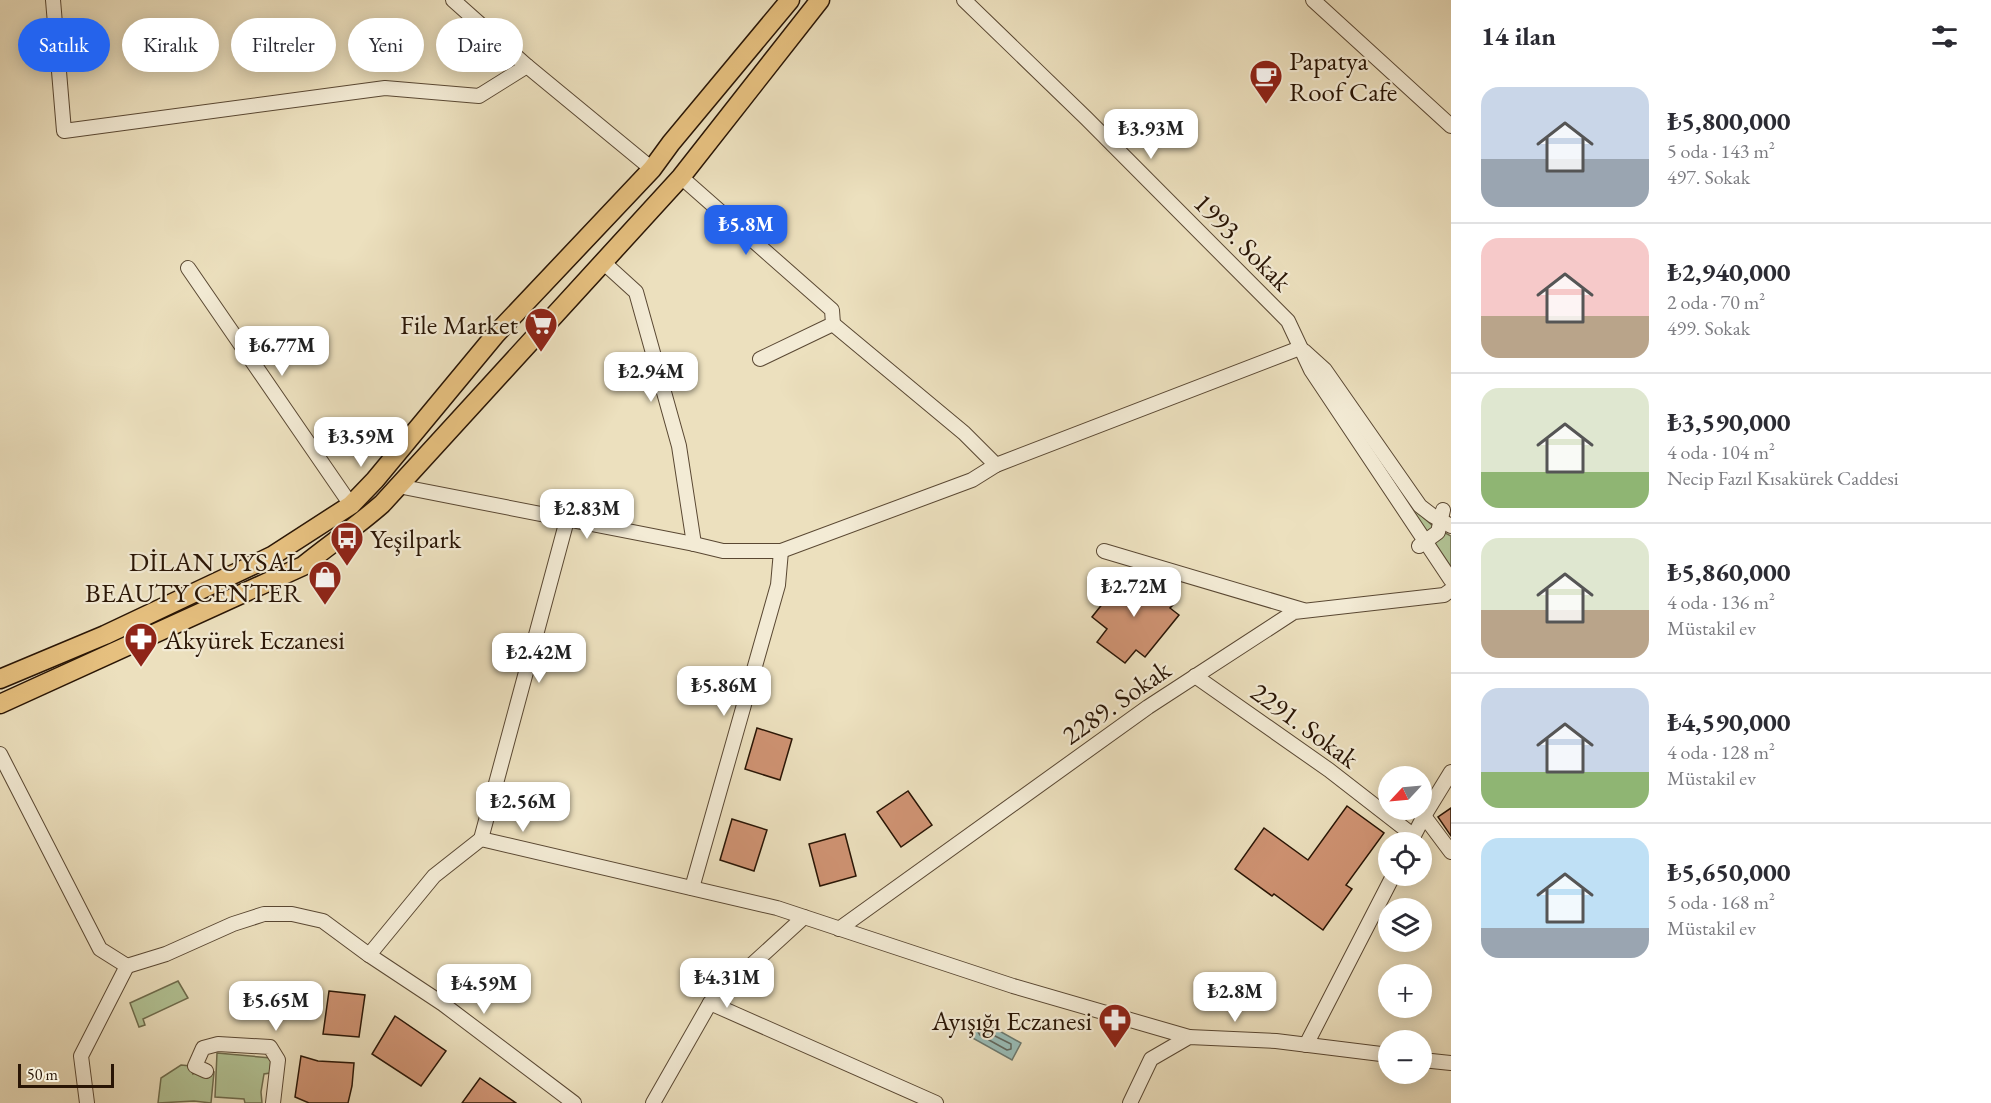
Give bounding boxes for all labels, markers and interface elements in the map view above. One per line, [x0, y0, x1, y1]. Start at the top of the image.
chip: Satılık [18, 18, 110, 72]
chip: Kiralık [122, 18, 219, 72]
chip: Filtreler [231, 18, 336, 72]
chip: Yeni [348, 18, 424, 72]
chip: Daire [436, 18, 523, 72]
text: 14 ilan [1481, 19, 1556, 53]
icon: filters [1928, 20, 1961, 53]
place label: Papatya Roof Cafe [1289, 43, 1397, 109]
cafe icon: Papatya Roof Cafe [1248, 58, 1284, 105]
text: ₺5,800,000 [1667, 104, 1790, 138]
pin: ₺3.93M [1102, 109, 1200, 160]
icon: home [1529, 111, 1601, 183]
text: ₺3.93M [1118, 115, 1184, 141]
text: 5 oda · 143 m² [1667, 138, 1775, 164]
text: 497. Sokak [1667, 164, 1750, 190]
street label: 1993. Sokak [1186, 185, 1300, 299]
pin: ₺5.8M [704, 205, 788, 256]
text: ₺5.8M [718, 211, 774, 237]
text: ₺2,940,000 [1667, 255, 1790, 289]
icon: home [1529, 262, 1601, 334]
text: 2 oda · 70 m² [1667, 289, 1765, 315]
supermarket icon: File Market [523, 306, 559, 353]
place label: File Market [400, 307, 519, 342]
text: 499. Sokak [1667, 315, 1750, 341]
pin: ₺6.77M [233, 326, 331, 377]
text: ₺6.77M [249, 332, 315, 358]
pin: ₺2.94M [602, 352, 700, 403]
text: ₺2.94M [618, 358, 684, 384]
text: ₺3,590,000 [1667, 405, 1790, 439]
icon: home [1529, 412, 1601, 484]
pin: ₺3.59M [312, 417, 410, 468]
text: ₺3.59M [328, 423, 394, 449]
text: 4 oda · 104 m² [1667, 439, 1775, 465]
text: Necip Fazıl Kısakürek Caddesi [1667, 465, 1899, 491]
pin: ₺2.83M [538, 489, 636, 540]
text: ₺2.83M [554, 495, 620, 521]
bus stop icon: Yeşilpark [329, 520, 365, 567]
place label: Yeşilpark [370, 521, 462, 556]
place label: DİLAN UYSAL BEAUTY CENTER [85, 544, 303, 610]
text: ₺5,860,000 [1667, 555, 1790, 589]
shop icon: DİLAN UYSAL BEAUTY CENTER [307, 559, 343, 606]
icon: home [1529, 562, 1601, 634]
pin: ₺2.72M [1085, 567, 1183, 618]
text: ₺2.72M [1101, 573, 1167, 599]
text: 4 oda · 136 m² [1667, 589, 1775, 615]
text: Müstakil ev [1667, 615, 1756, 641]
pharmacy icon: Akyürek Eczanesi [123, 621, 159, 668]
place label: Akyürek Eczanesi [163, 622, 345, 657]
pin: ₺2.42M [490, 633, 588, 684]
text: ₺2.42M [506, 639, 572, 665]
street label: 2289. Sokak [1055, 652, 1178, 752]
pin: ₺5.86M [675, 666, 773, 717]
text: ₺5.86M [691, 672, 757, 698]
street label: 2291. Sokak [1244, 674, 1366, 776]
text: ₺4,590,000 [1667, 705, 1790, 739]
icon: home [1529, 712, 1601, 784]
text: 4 oda · 128 m² [1667, 739, 1775, 765]
text: Müstakil ev [1667, 765, 1756, 791]
north arrow [1378, 766, 1432, 820]
map controls [1378, 766, 1432, 1084]
pin: ₺2.56M [474, 782, 572, 833]
text: ₺2.56M [490, 788, 556, 814]
button: locate [1378, 832, 1432, 886]
text: ₺5,650,000 [1667, 855, 1790, 889]
icon: home [1529, 862, 1601, 934]
text: 5 oda · 168 m² [1667, 889, 1775, 915]
button: layers [1378, 898, 1432, 952]
text: Müstakil ev [1667, 915, 1756, 941]
pin: ₺4.31M [678, 958, 776, 1009]
pin: ₺4.59M [435, 964, 533, 1015]
text: ₺4.31M [694, 964, 760, 990]
button: + [1378, 964, 1432, 1018]
text: ₺4.59M [451, 970, 517, 996]
pin: ₺2.8M [1193, 972, 1277, 1023]
text: ₺2.8M [1207, 978, 1263, 1004]
pin: ₺5.65M [227, 981, 325, 1032]
text: ₺5.65M [243, 987, 309, 1013]
pharmacy icon: Ayışığı Eczanesi [1097, 1002, 1133, 1049]
place label: Ayışığı Eczanesi [931, 1003, 1092, 1038]
button: − [1378, 1030, 1432, 1084]
scale bar [18, 1061, 114, 1088]
text: 50 m [27, 1064, 58, 1085]

